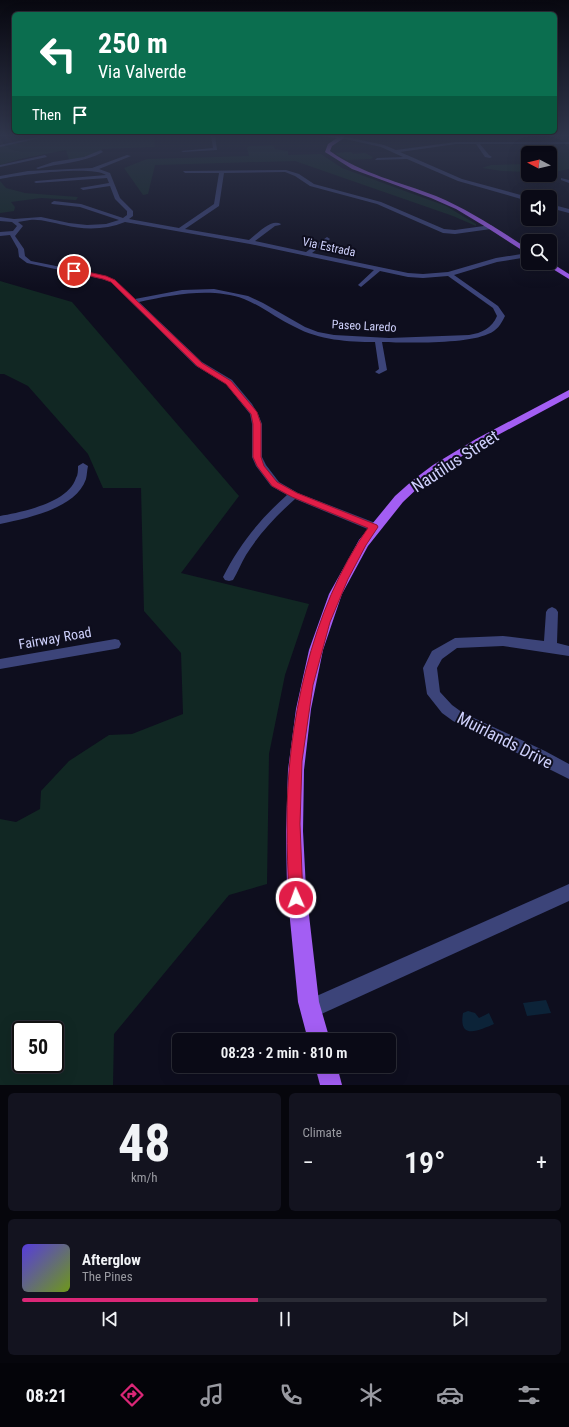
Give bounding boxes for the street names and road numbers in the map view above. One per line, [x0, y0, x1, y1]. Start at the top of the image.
street label: Via Estrada [301, 235, 357, 259]
street label: Paseo Laredo [331, 317, 397, 335]
street label: Nautilus Street [408, 426, 502, 496]
street label: Fairway Road [17, 624, 93, 652]
street label: Muirlands Drive [454, 707, 556, 773]

